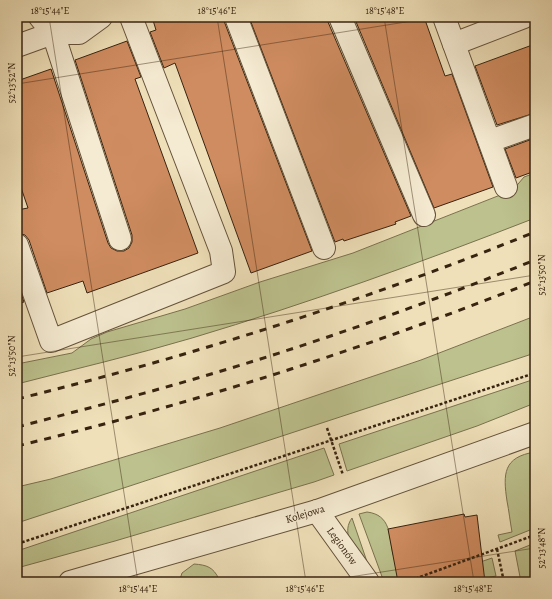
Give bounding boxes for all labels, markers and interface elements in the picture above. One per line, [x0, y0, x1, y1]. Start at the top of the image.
text: 18°15'44"E [31, 4, 69, 17]
text: 18°15'46"E [198, 4, 236, 17]
text: 18°15'48"E [365, 4, 405, 17]
text: 52°13'52"N [5, 63, 18, 103]
text: 52°13'50"N [535, 254, 548, 296]
text: 52°13'50"N [5, 335, 18, 377]
street label: Kolejowa [283, 501, 327, 527]
street label: Legionów [323, 524, 361, 568]
text: 52°13'48"N [535, 528, 548, 568]
text: 18°15'44"E [119, 582, 157, 595]
text: 18°15'46"E [286, 582, 324, 595]
text: 18°15'48"E [453, 582, 493, 595]

